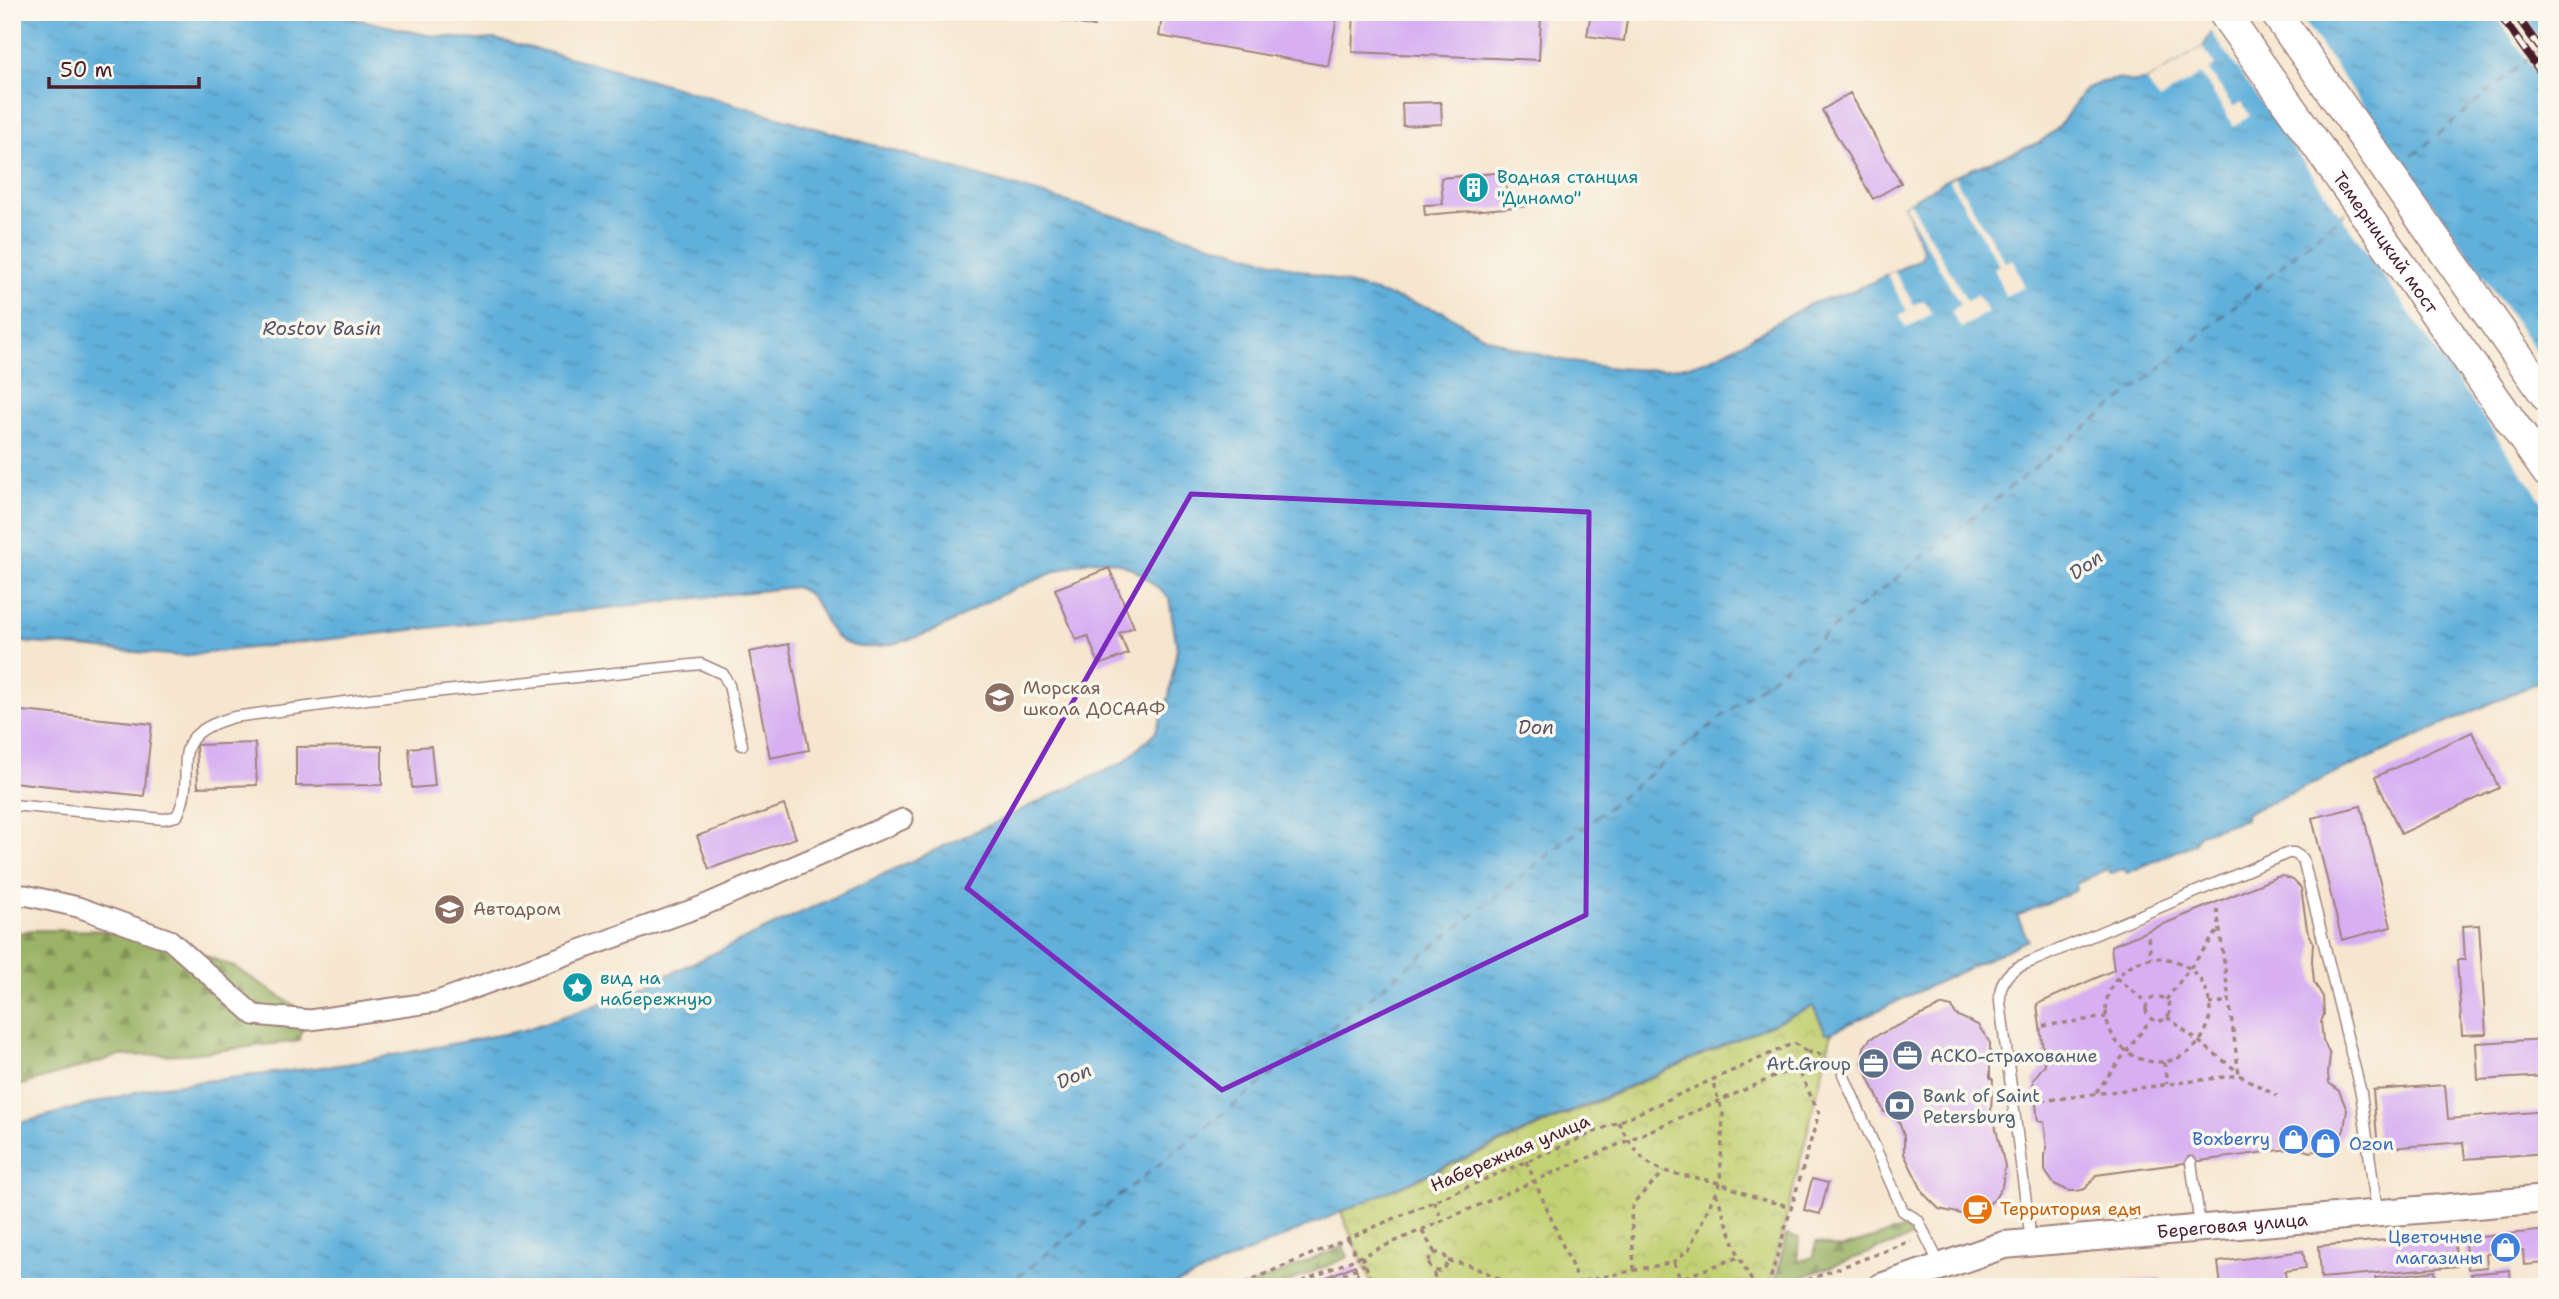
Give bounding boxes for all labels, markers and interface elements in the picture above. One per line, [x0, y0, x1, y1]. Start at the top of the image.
scale bar [49, 46, 200, 90]
text: 50 m [60, 56, 113, 84]
place label: Водная станция "Динамо" [1497, 165, 1638, 210]
street label: Темерницкий мост [2327, 167, 2444, 319]
building icon: Водная станция "Динамо" [1457, 170, 1491, 204]
water label: Rostov Basin [263, 316, 381, 341]
water label: Don [2064, 544, 2108, 586]
place label: Морская школа ДОСААФ [1023, 676, 1165, 721]
school or university icon: Морская школа ДОСААФ [983, 681, 1017, 715]
water label: Don [1518, 715, 1554, 740]
school or university icon: Автодром [433, 892, 467, 926]
place label: Автодром [473, 897, 561, 921]
place label: вид на набережную [600, 966, 713, 1011]
place icon: вид на набережную [560, 971, 594, 1005]
office icon: АСКО-страхование [1890, 1039, 1924, 1073]
place label: АСКО-страхование [1930, 1044, 2098, 1068]
office icon: Art.Group [1857, 1047, 1891, 1081]
place label: Art.Group [1766, 1052, 1851, 1076]
water label: Don [1053, 1057, 1095, 1095]
place label: Bank of Saint Petersburg [1923, 1084, 2040, 1129]
bank icon: Bank of Saint Petersburg [1883, 1089, 1917, 1123]
street label: Набережная улица [1427, 1109, 1593, 1197]
shop icon: Boxberry [2276, 1122, 2310, 1156]
place label: Boxberry [2192, 1127, 2270, 1151]
shop icon: Ozon [2309, 1127, 2343, 1161]
place label: Ozon [2349, 1132, 2394, 1156]
cafe icon: Территория еды [1960, 1192, 1994, 1226]
place label: Территория еды [2000, 1197, 2142, 1221]
street label: Береговая улица [2156, 1207, 2309, 1244]
place label: Цветочные магазины [2388, 1225, 2483, 1270]
shop icon: Цветочные магазины [2489, 1230, 2523, 1264]

